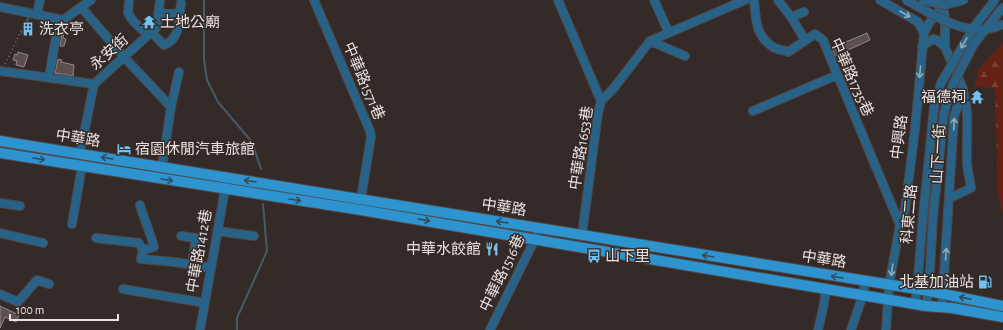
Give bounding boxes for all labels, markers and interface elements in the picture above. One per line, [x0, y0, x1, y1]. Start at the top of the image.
one-way arrow [898, 11, 910, 18]
temple icon: 土地公廟 [141, 14, 157, 30]
place label: 土地公廟 [160, 14, 220, 30]
building icon: 洗衣亭 [20, 21, 36, 37]
place label: 洗衣亭 [39, 21, 84, 37]
street label: 永安街 [87, 31, 131, 73]
street label: 中華路1735巷 [828, 35, 876, 119]
one-way arrow [960, 37, 968, 49]
street label: 中華路1571巷 [340, 40, 388, 122]
one-way arrow [917, 65, 924, 78]
place label: 福德祠 [921, 88, 966, 105]
temple icon: 福德祠 [969, 89, 985, 105]
street label: 中華路1653巷 [566, 105, 596, 191]
street label: 中興路 [888, 114, 910, 160]
one-way arrow [950, 118, 958, 131]
street label: 山下一街 [928, 124, 948, 184]
street label: 中華路 [55, 127, 101, 149]
place label: 宿園休閒汽車旅館 [135, 140, 255, 157]
hotel icon: 宿園休閒汽車旅館 [116, 141, 132, 157]
one-way arrow [101, 154, 114, 162]
one-way arrow [32, 155, 45, 163]
one-way arrow [160, 176, 173, 184]
one-way arrow [243, 177, 256, 185]
street label: 科東二路 [898, 183, 920, 245]
one-way arrow [288, 196, 301, 204]
street label: 中華路 [481, 196, 527, 218]
street label: 中華路1412巷 [184, 208, 214, 294]
one-way arrow [417, 217, 430, 225]
one-way arrow [496, 218, 509, 226]
street label: 中華路1516巷 [476, 232, 528, 314]
place label: 中華水餃館 [406, 241, 481, 257]
restaurant icon: 中華水餃館 [484, 241, 500, 257]
bus stop icon: 山下里 [586, 248, 602, 264]
place label: 山下里 [605, 248, 650, 264]
street label: 中華路 [801, 248, 847, 270]
one-way arrow [942, 248, 950, 261]
one-way arrow [702, 251, 715, 259]
one-way arrow [888, 263, 896, 276]
one-way arrow [830, 272, 843, 280]
place label: 北基加油站 [899, 273, 974, 290]
fuel station icon: 北基加油站 [977, 274, 993, 290]
one-way arrow [959, 294, 972, 302]
scale bar [10, 296, 118, 322]
text: 100 m [16, 304, 44, 316]

